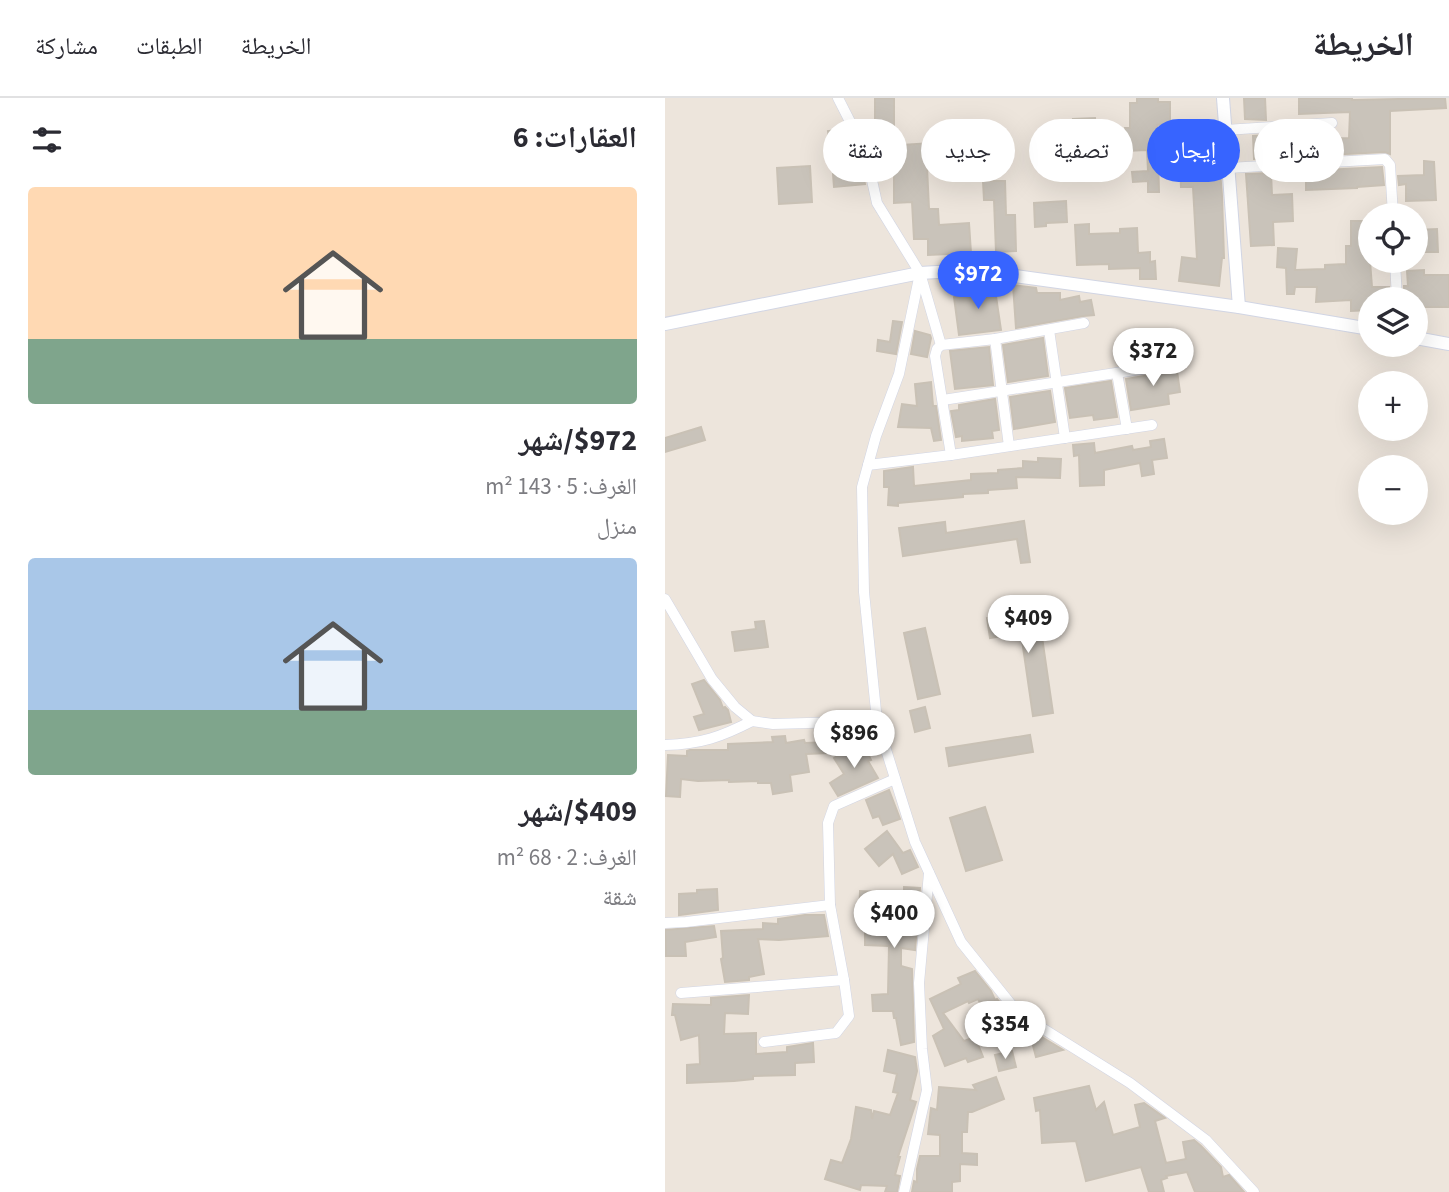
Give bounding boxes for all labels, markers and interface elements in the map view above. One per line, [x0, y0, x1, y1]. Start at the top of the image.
text: الخريطة [1313, 21, 1414, 68]
text: مشاركة [35, 29, 98, 64]
text: الطبقات [136, 29, 203, 64]
text: الخريطة [241, 29, 311, 64]
text: العقارات: 6 [513, 116, 637, 159]
chip: شقة [823, 119, 907, 182]
chip: جديد [921, 119, 1015, 182]
chip: تصفية [1029, 119, 1133, 182]
chip: إيجار [1147, 119, 1240, 182]
chip: شراء [1254, 119, 1344, 182]
icon: filters [28, 121, 66, 159]
map controls [1358, 203, 1428, 525]
button: locate [1358, 203, 1428, 273]
icon: home [270, 232, 396, 358]
pin: $972 [937, 252, 1019, 311]
text: $972 [954, 257, 1002, 290]
button: layers [1358, 287, 1428, 357]
pin: $372 [1112, 328, 1194, 388]
text: $372 [1129, 334, 1177, 367]
button: + [1358, 371, 1428, 441]
text: $972/شهر [519, 419, 637, 462]
button: − [1358, 455, 1428, 525]
text: الغرف: 5 · 143 m² [485, 470, 637, 503]
text: منزل [597, 510, 637, 543]
pin: $409 [987, 596, 1069, 655]
text: $409 [1004, 601, 1052, 634]
icon: home [270, 603, 396, 729]
pin: $896 [813, 710, 895, 770]
text: $896 [830, 716, 878, 749]
text: $409/شهر [519, 790, 637, 833]
text: الغرف: 2 · 68 m² [497, 841, 637, 874]
text: شقة [603, 881, 637, 914]
pin: $400 [853, 890, 935, 950]
text: $400 [870, 896, 918, 929]
pin: $354 [964, 1002, 1046, 1061]
text: $354 [981, 1007, 1029, 1040]

